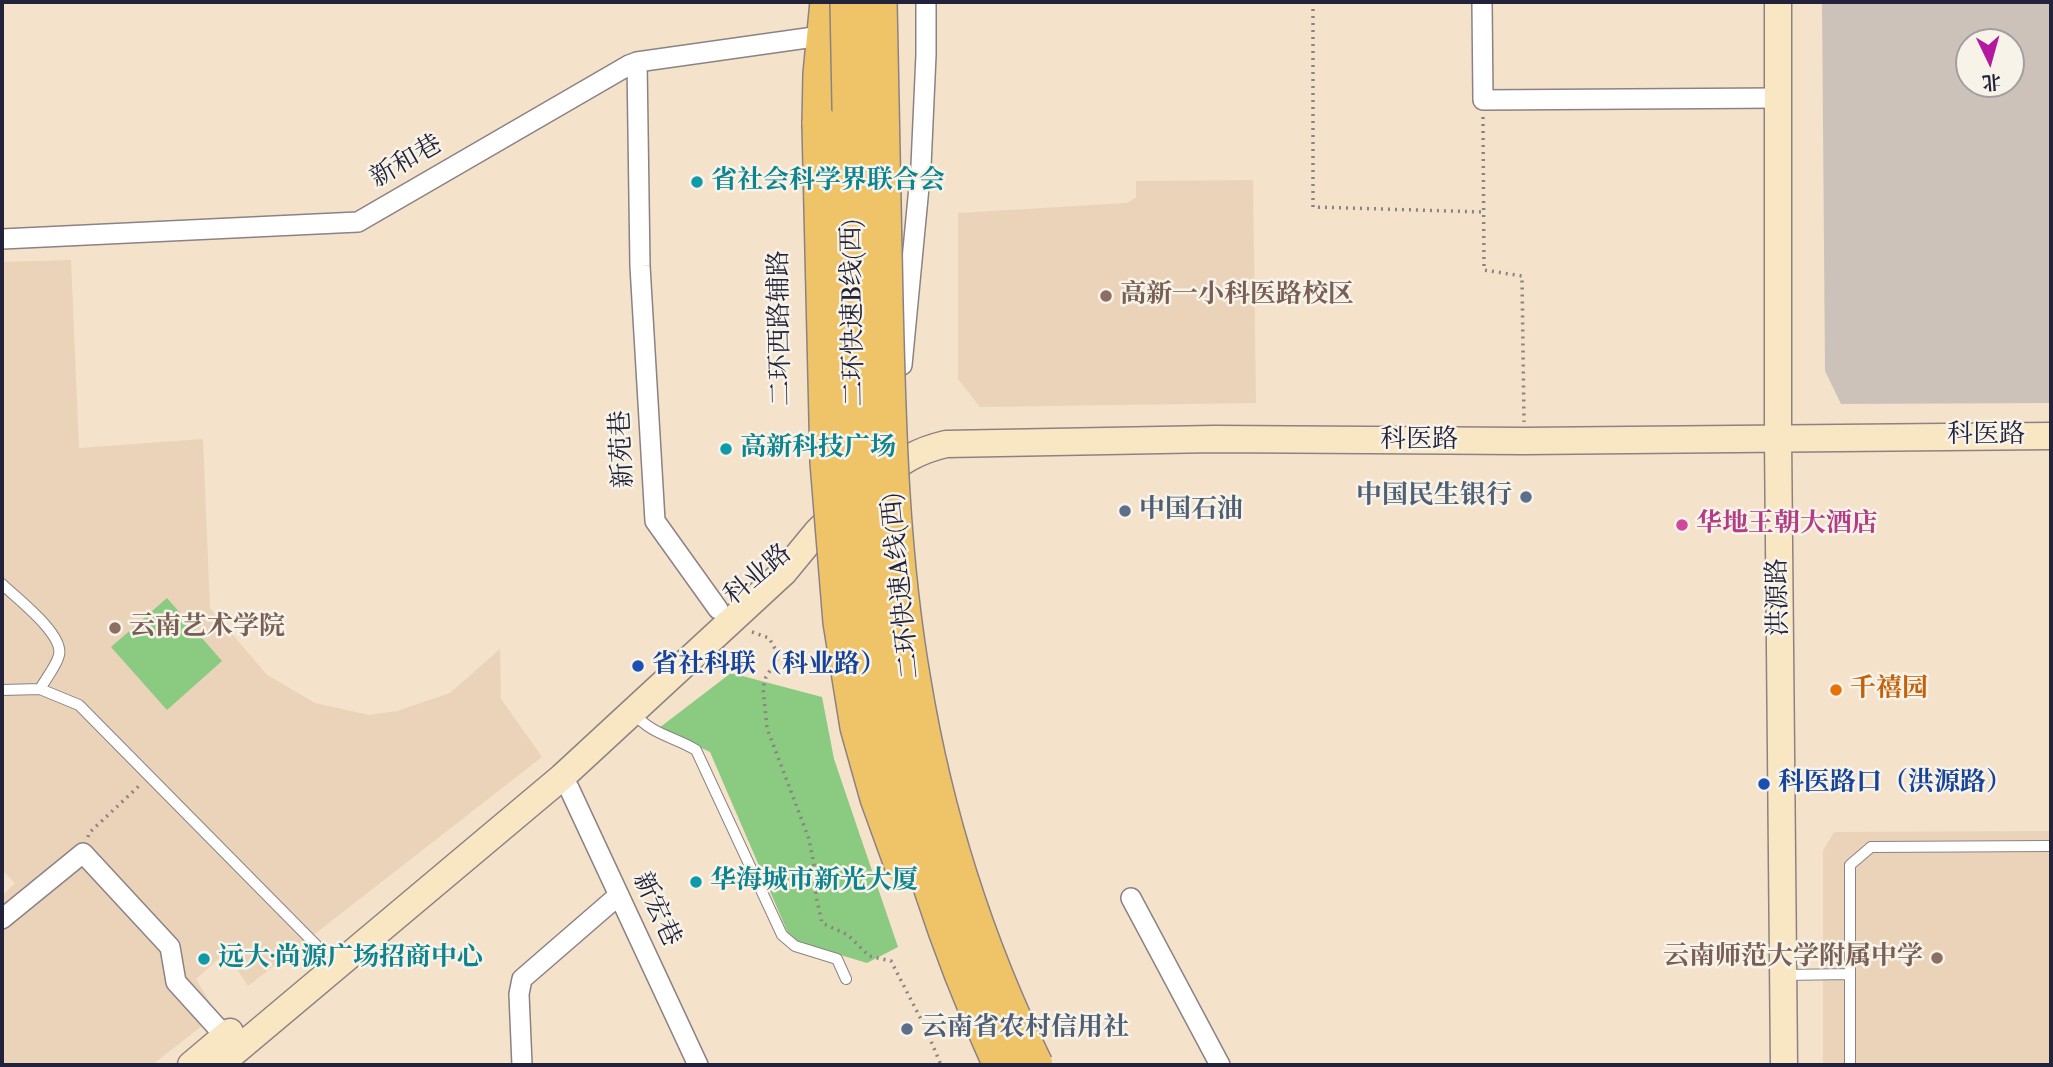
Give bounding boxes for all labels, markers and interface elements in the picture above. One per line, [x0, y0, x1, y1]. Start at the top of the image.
north arrow [1955, 28, 2025, 98]
text: 北 [1981, 69, 2002, 95]
street label: 新和巷 [365, 130, 449, 196]
place label: 省社会科学界联合会 [711, 166, 945, 198]
marker: 省社会科学界联合会 [689, 174, 705, 190]
street label: 二环快速B线(西) [838, 219, 872, 407]
street label: 二环西路辅路 [765, 250, 799, 406]
place label: 高新一小科医路校区 [1120, 280, 1354, 312]
marker: 高新一小科医路校区 [1098, 288, 1114, 304]
street label: 新苑巷 [606, 409, 642, 489]
street label: 科医路 [1947, 420, 2025, 452]
street label: 科医路 [1380, 425, 1458, 457]
place label: 高新科技广场 [740, 433, 896, 465]
marker: 高新科技广场 [718, 441, 734, 457]
place label: 中国民生银行 [1356, 481, 1512, 513]
marker: 中国民生银行 [1518, 489, 1534, 505]
street label: 二环快速A线(西) [878, 492, 928, 680]
place label: 中国石油 [1139, 495, 1243, 527]
marker: 中国石油 [1117, 503, 1133, 519]
place label: 华地王朝大酒店 [1696, 509, 1878, 541]
marker: 华地王朝大酒店 [1674, 517, 1690, 533]
street label: 科业路 [719, 539, 799, 613]
street label: 洪源路 [1764, 558, 1796, 636]
place label: 云南艺术学院 [129, 612, 285, 644]
marker: 云南艺术学院 [107, 620, 123, 636]
place label: 省社科联（科业路） [652, 650, 886, 682]
marker: 省社科联（科业路） [630, 658, 646, 674]
place label: 千禧园 [1850, 674, 1928, 706]
marker: 千禧园 [1828, 682, 1844, 698]
place label: 科医路口（洪源路） [1778, 768, 2012, 800]
marker: 科医路口（洪源路） [1756, 776, 1772, 792]
place label: 华海城市新光大厦 [710, 866, 918, 898]
street label: 新宏巷 [624, 868, 686, 952]
marker: 华海城市新光大厦 [688, 874, 704, 890]
place label: 云南师范大学附属中学 [1663, 942, 1923, 974]
place label: 远大·尚源广场招商中心 [218, 943, 483, 975]
marker: 云南师范大学附属中学 [1929, 950, 1945, 966]
marker: 远大·尚源广场招商中心 [196, 951, 212, 967]
place label: 云南省农村信用社 [921, 1013, 1129, 1045]
marker: 云南省农村信用社 [899, 1021, 915, 1037]

